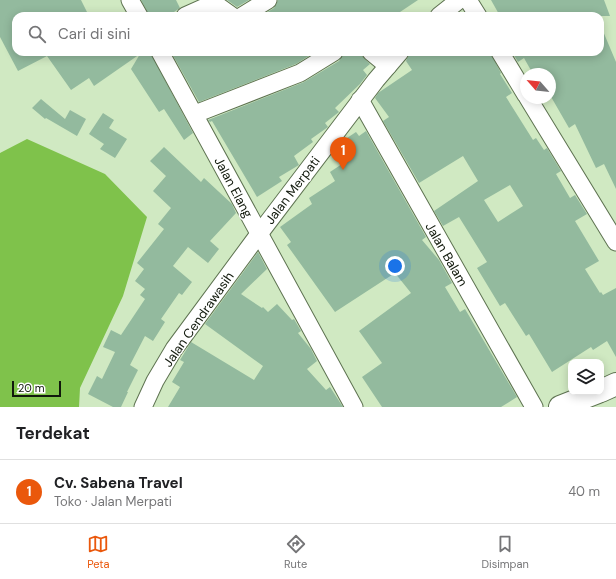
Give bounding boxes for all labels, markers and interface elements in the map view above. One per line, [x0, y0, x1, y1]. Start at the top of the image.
search box [12, 12, 604, 56]
icon: search [26, 23, 48, 45]
text: Cari di sini [58, 24, 130, 44]
north arrow [520, 68, 556, 104]
pin: 1 [330, 137, 356, 170]
street label: Jalan Merpati [261, 153, 324, 228]
street label: Jalan Elang [210, 154, 257, 221]
street label: Jalan Balam [421, 219, 472, 289]
your location [385, 256, 405, 276]
street label: Jalan Cendrawasih [159, 268, 238, 370]
map controls [568, 359, 604, 395]
button: layers [568, 359, 604, 395]
scale bar [12, 379, 61, 398]
text: 20 m [18, 381, 44, 395]
text: Terdekat [16, 422, 90, 444]
text: Cv. Sabena Travel [54, 473, 183, 493]
text: 1 [27, 483, 31, 500]
text: 40 m [568, 483, 600, 500]
text: Toko · Jalan Merpati [54, 493, 172, 510]
tab: Peta [87, 533, 110, 571]
tab: Rute [284, 533, 307, 571]
tab: Disimpan [481, 533, 529, 571]

